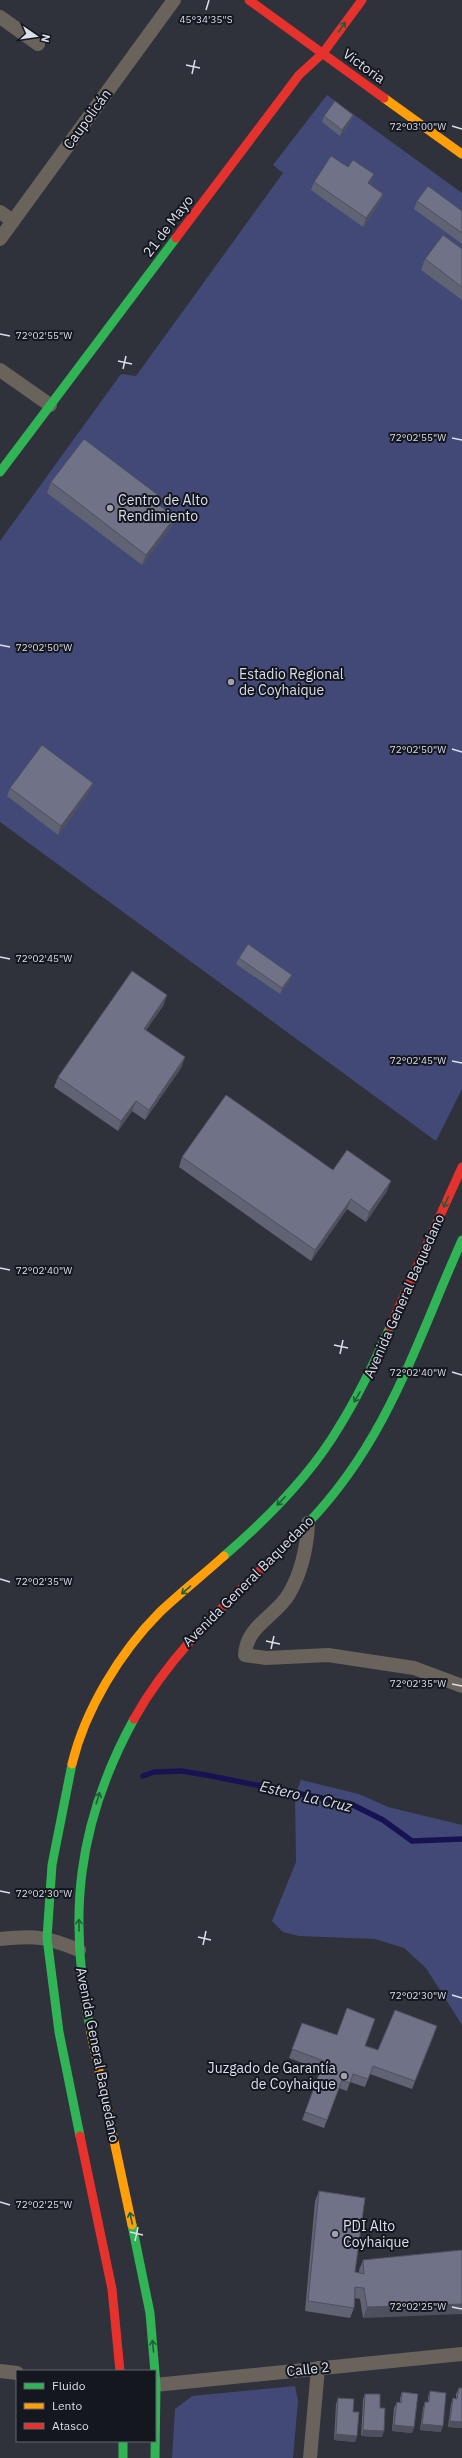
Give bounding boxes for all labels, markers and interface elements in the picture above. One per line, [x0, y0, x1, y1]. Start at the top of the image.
text: 45°34'35"S [179, 13, 233, 26]
north arrow [16, 16, 56, 56]
one-way arrow [338, 21, 346, 32]
text: N [38, 33, 53, 44]
street label: Victoria [339, 45, 389, 88]
street label: Caupolicán [59, 85, 115, 153]
text: 72°03'00"W [390, 120, 446, 133]
street label: 21 de Mayo [139, 191, 197, 260]
text: 72°02'55"W [16, 329, 72, 342]
text: 72°02'55"W [390, 431, 446, 444]
place label: Centro de Alto Rendimiento [118, 491, 208, 525]
marker: Centro de Alto Rendimiento [105, 503, 115, 513]
text: 72°02'50"W [16, 641, 72, 654]
place label: Estadio Regional de Coyhaique [239, 665, 344, 699]
marker: Estadio Regional de Coyhaique [226, 677, 236, 687]
text: 72°02'50"W [390, 743, 446, 756]
text: 72°02'45"W [16, 952, 72, 965]
text: 72°02'45"W [390, 1054, 446, 1067]
one-way arrow [442, 1196, 449, 1208]
street label: Avenida General Baquedano [360, 1211, 448, 1381]
text: 72°02'40"W [16, 1264, 72, 1277]
text: 72°02'40"W [390, 1366, 446, 1379]
one-way arrow [352, 1391, 360, 1403]
one-way arrow [276, 1496, 286, 1506]
street label: Avenida General Baquedano [179, 1512, 317, 1650]
text: 72°02'35"W [16, 1575, 72, 1588]
one-way arrow [181, 1586, 191, 1595]
text: 72°02'35"W [390, 1677, 446, 1690]
water label: Estero La Cruz [258, 1776, 354, 1816]
one-way arrow [95, 1791, 102, 1804]
text: 72°02'30"W [16, 1887, 72, 1900]
one-way arrow [75, 1919, 83, 1932]
street label: Avenida General Baquedano [72, 1966, 124, 2144]
text: 72°02'30"W [390, 1989, 446, 2002]
place label: Juzgado de Garantía de Coyhaique [208, 2059, 337, 2093]
marker: Juzgado de Garantía de Coyhaique [339, 2071, 349, 2081]
text: 72°02'25"W [16, 2198, 72, 2211]
one-way arrow [127, 2212, 135, 2225]
place label: PDI Alto Coyhaique [343, 2217, 409, 2251]
marker: PDI Alto Coyhaique [330, 2229, 340, 2239]
text: 72°02'25"W [390, 2300, 446, 2313]
one-way arrow [149, 2340, 156, 2353]
street label: Calle 2 [286, 2358, 330, 2380]
legend [16, 2370, 156, 2442]
text: Fluido [52, 2378, 86, 2393]
text: Lento [52, 2398, 82, 2413]
text: Atasco [52, 2418, 89, 2433]

